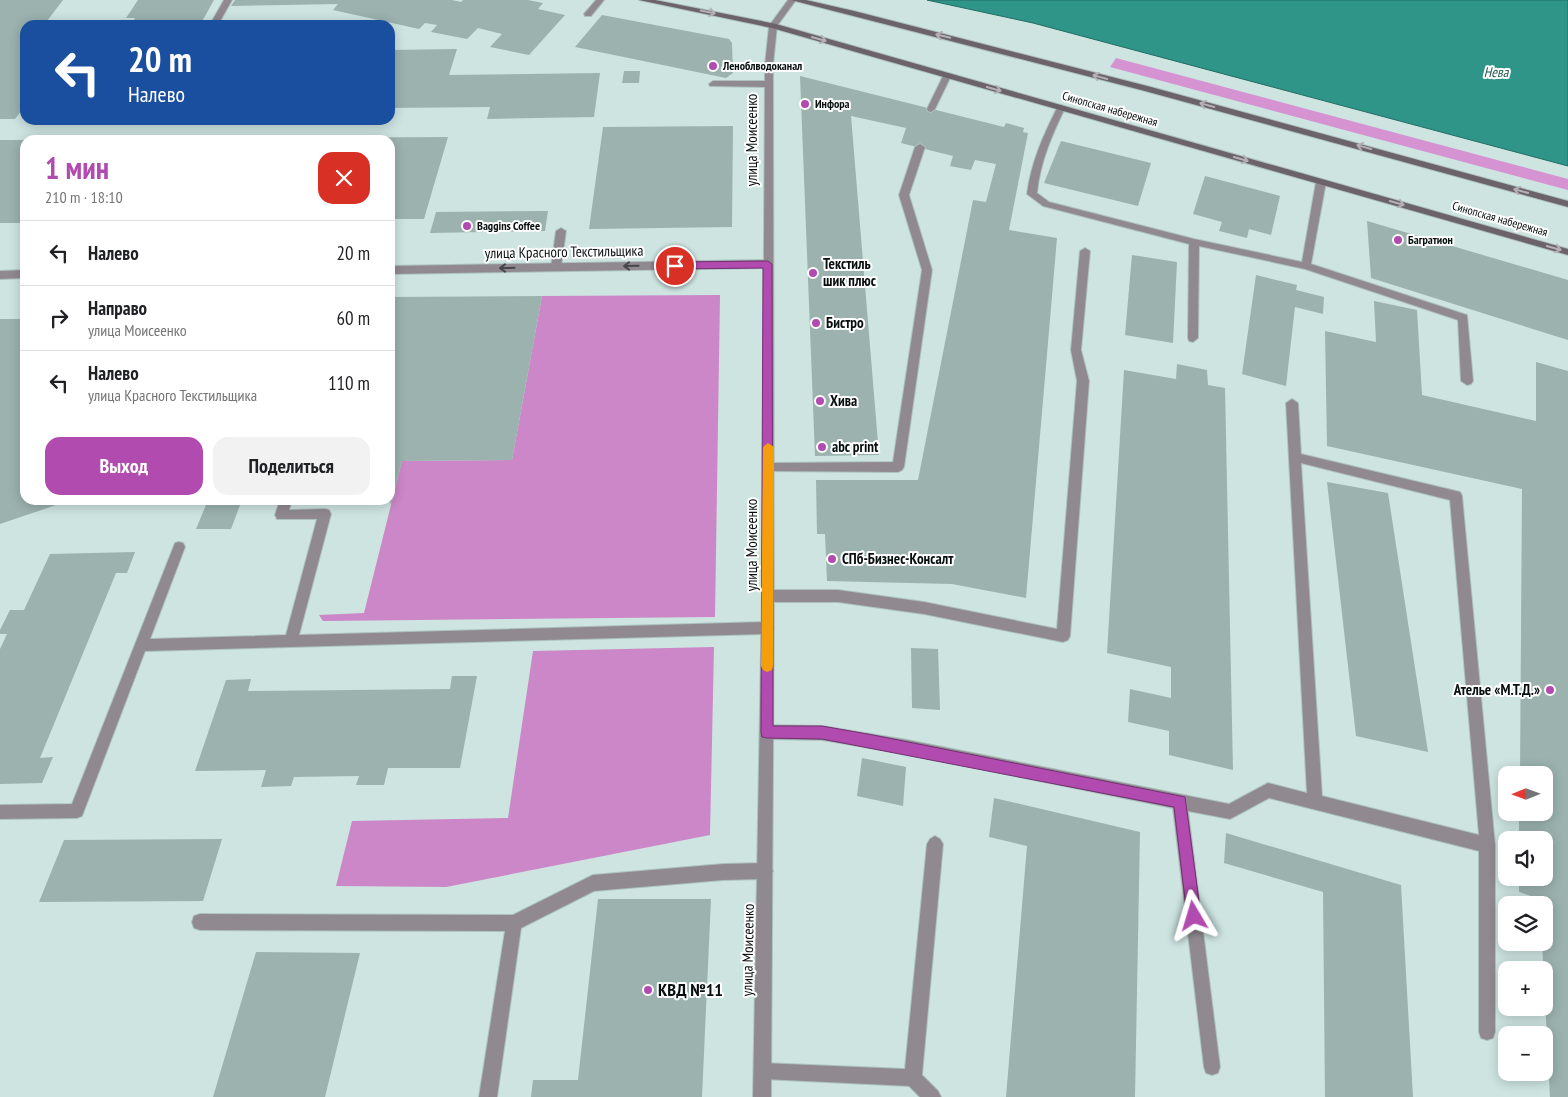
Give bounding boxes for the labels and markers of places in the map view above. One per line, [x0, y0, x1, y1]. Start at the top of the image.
place label: Леноблводоканал [722, 58, 802, 73]
marker: Леноблводоканал [707, 60, 719, 72]
place label: Инфора [815, 96, 850, 111]
marker: Инфора [799, 98, 811, 110]
place label: Baggins Coffee [477, 218, 540, 233]
marker: Baggins Coffee [461, 220, 473, 232]
place label: Багратион [1408, 232, 1453, 247]
marker: Багратион [1392, 234, 1404, 246]
pin [654, 245, 696, 287]
place label: Текстиль шик плюс [823, 254, 877, 290]
marker: Текстиль шик плюс [807, 267, 819, 279]
place label: Бистро [826, 313, 864, 332]
marker: Бистро [810, 317, 822, 329]
place label: Хива [830, 391, 857, 410]
marker: Хива [814, 395, 826, 407]
place label: abc print [832, 437, 879, 456]
marker: abc print [816, 441, 828, 453]
place label: СПб-Бизнес-Консалт [842, 549, 954, 568]
marker: СПб-Бизнес-Консалт [826, 553, 838, 565]
place label: Ателье «М.Т.Д.» [1453, 680, 1540, 699]
marker: Ателье «М.Т.Д.» [1544, 684, 1556, 696]
place label: КВД №11 [658, 978, 723, 1001]
marker: КВД №11 [642, 984, 654, 996]

